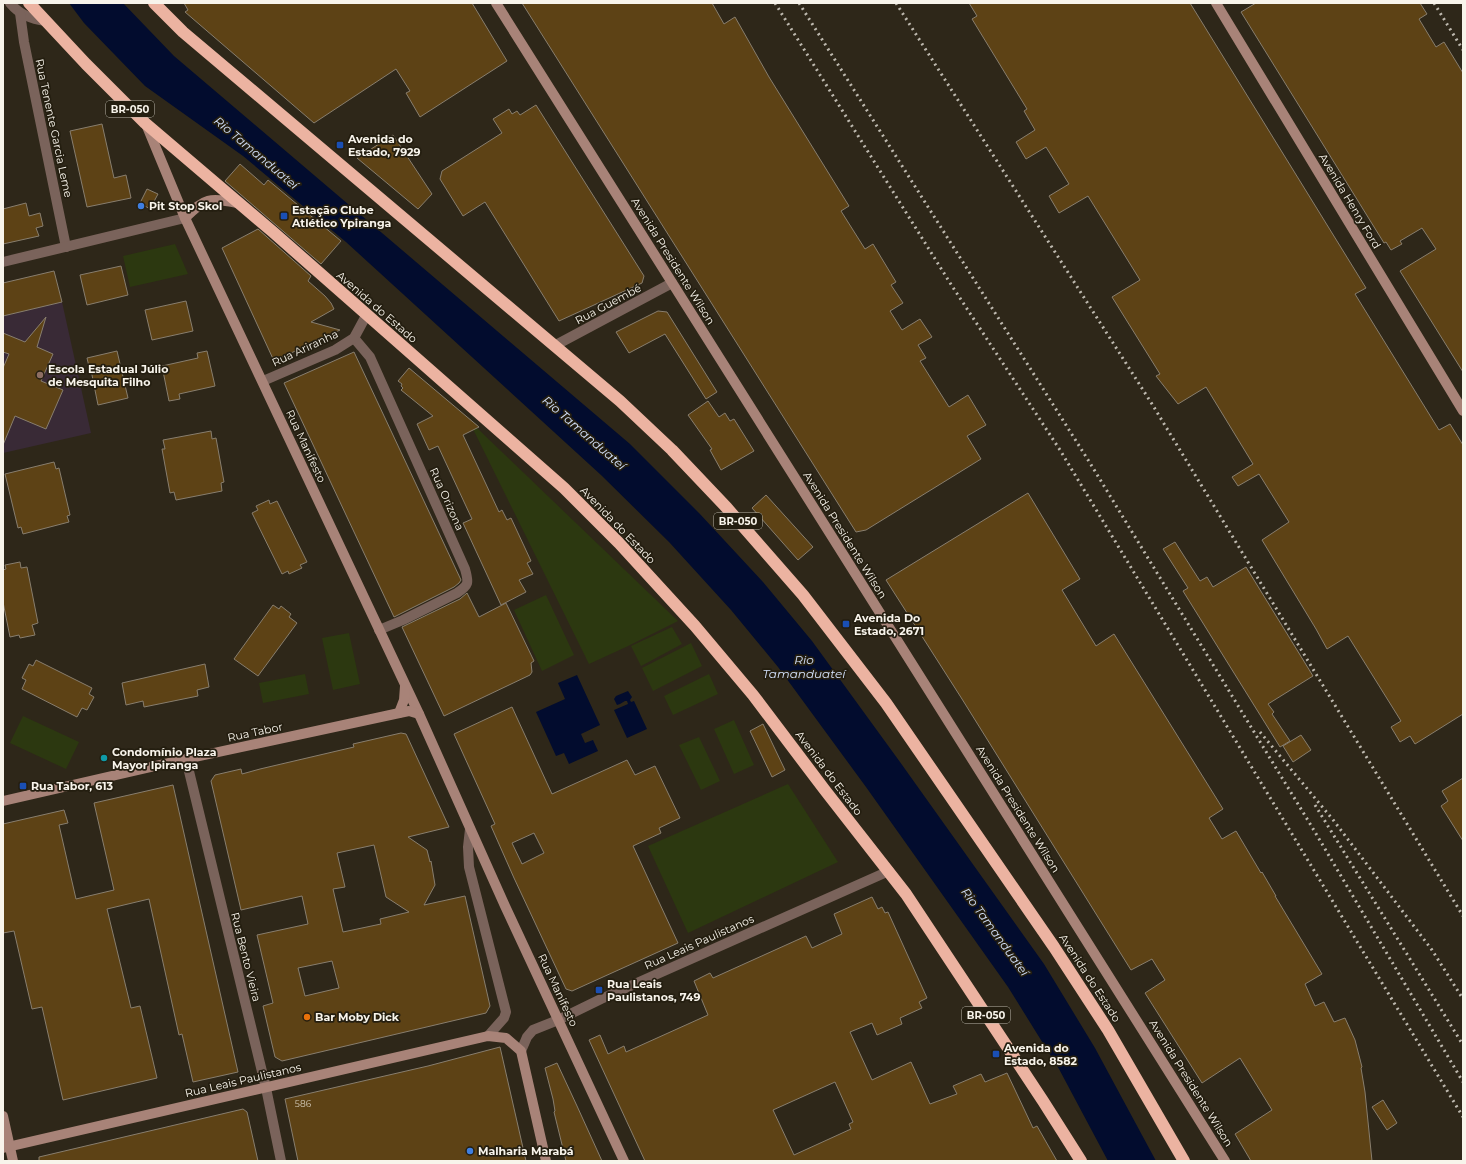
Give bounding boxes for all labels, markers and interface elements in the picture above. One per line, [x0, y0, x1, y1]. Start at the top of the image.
street label: Rua Tenente Garcia Leme [32, 57, 76, 199]
road number: BR-050 [106, 101, 154, 117]
water label: Rio Tamanduateí [211, 113, 303, 193]
place label: Avenida do Estado, 7929 [347, 132, 421, 159]
marker: Avenida do Estado, 7929 [335, 140, 345, 150]
street label: Avenida Henry Ford [1316, 151, 1384, 251]
street label: Avenida Presidente Wilson [628, 195, 718, 327]
place label: Pit Stop Skol [149, 199, 222, 213]
marker: Pit Stop Skol [136, 201, 146, 211]
place label: Estação Clube Atlético Ypiranga [291, 203, 392, 230]
marker: Estação Clube Atlético Ypiranga [279, 211, 289, 221]
street label: Avenida do Estado [334, 268, 420, 346]
street label: Rua Guembé [572, 281, 644, 327]
street label: Rua Ariranha [270, 327, 340, 369]
place label: Escola Estadual Júlio de Mesquita Filho [48, 362, 168, 389]
marker: Escola Estadual Júlio de Mesquita Filho [35, 370, 45, 380]
water label: Rio Tamanduateí [540, 392, 630, 474]
street label: Rua Manifesto [283, 407, 329, 485]
street label: Rua Orizona [427, 465, 467, 533]
street label: Avenida Presidente Wilson [800, 469, 890, 601]
street label: Avenida do Estado [577, 483, 659, 567]
road number: BR-050 [714, 513, 762, 529]
place label: Avenida Do Estado, 2671 [853, 611, 924, 638]
marker: Avenida Do Estado, 2671 [841, 619, 851, 629]
water label: Rio Tamanduateí [763, 652, 847, 681]
street label: Rua Tabor [226, 719, 284, 745]
street label: Avenida do Estado [793, 728, 865, 818]
street label: Avenida Presidente Wilson [973, 743, 1063, 875]
place label: Condomínio Plaza Mayor Ipiranga [112, 745, 217, 772]
marker: Condomínio Plaza Mayor Ipiranga [99, 753, 109, 763]
place label: Rua Tabor, 613 [31, 779, 114, 793]
marker: Rua Tabor, 613 [18, 781, 28, 791]
water label: Rio Tamanduateí [958, 885, 1033, 980]
street label: Rua Bento Vieira [228, 911, 264, 1003]
street label: Rua Leais Paulistanos [642, 911, 757, 973]
street label: Avenida do Estado [1056, 931, 1124, 1025]
street label: Rua Manifesto [535, 951, 581, 1029]
place label: Rua Leais Paulistanos, 749 [607, 977, 700, 1004]
marker: Rua Leais Paulistanos, 749 [594, 985, 604, 995]
road number: BR-050 [962, 1007, 1010, 1023]
place label: Bar Moby Dick [315, 1010, 400, 1024]
marker: Bar Moby Dick [302, 1012, 312, 1022]
street label: Avenida Presidente Wilson [1146, 1017, 1236, 1149]
place label: Avenida do Estado, 8582 [1003, 1041, 1077, 1068]
marker: Avenida do Estado, 8582 [991, 1049, 1001, 1059]
street label: Rua Leais Paulistanos [184, 1060, 303, 1100]
house number: 586 [295, 1098, 312, 1109]
place label: Malharia Marabá [478, 1144, 574, 1158]
marker: Malharia Marabá [465, 1146, 475, 1156]

